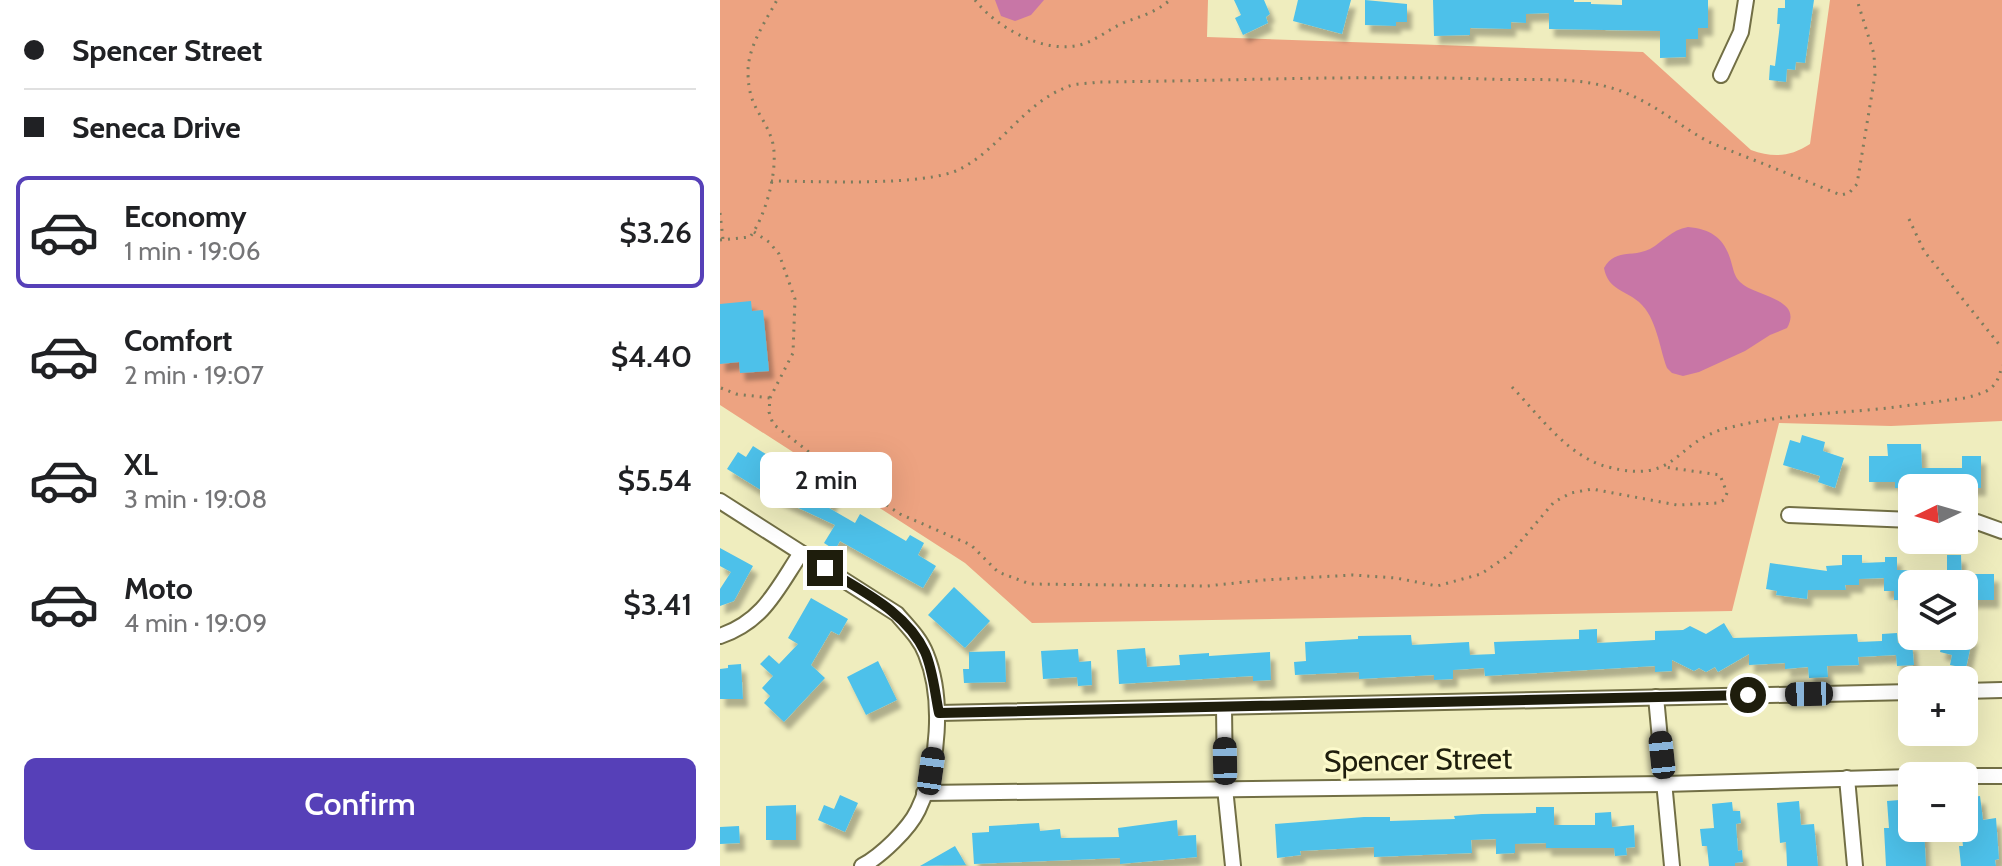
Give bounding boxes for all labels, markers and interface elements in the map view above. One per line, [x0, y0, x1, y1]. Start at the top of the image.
text: Spencer Street [72, 32, 262, 69]
text: Seneca Drive [72, 109, 241, 146]
icon: car [28, 196, 100, 268]
text: Economy [124, 198, 247, 235]
text: $3.26 [619, 214, 692, 251]
text: 1 min · 19:06 [124, 235, 261, 267]
icon: car [28, 320, 100, 392]
text: Comfort [124, 322, 232, 359]
text: $4.40 [611, 338, 692, 375]
text: 2 min · 19:07 [124, 359, 264, 391]
icon: car [28, 444, 100, 516]
text: XL [124, 446, 158, 483]
callout: 2 min [759, 452, 891, 508]
text: $5.54 [618, 462, 692, 499]
text: 2 min [795, 464, 857, 496]
north arrow [1898, 474, 1978, 554]
map controls [1898, 474, 1978, 842]
text: 3 min · 19:08 [124, 483, 267, 515]
route end [807, 550, 843, 586]
icon: car [28, 568, 100, 640]
text: Moto [124, 570, 193, 607]
button: layers [1898, 570, 1978, 650]
text: $3.41 [623, 586, 692, 623]
text: 4 min · 19:09 [124, 607, 267, 639]
button: + [1898, 666, 1978, 746]
route start [1730, 677, 1766, 713]
car [1785, 682, 1833, 706]
car [1648, 730, 1676, 780]
car [1213, 737, 1237, 785]
street label: Spencer Street [1324, 739, 1512, 780]
car [916, 746, 946, 796]
button: Confirm [24, 758, 696, 850]
button: − [1898, 762, 1978, 842]

